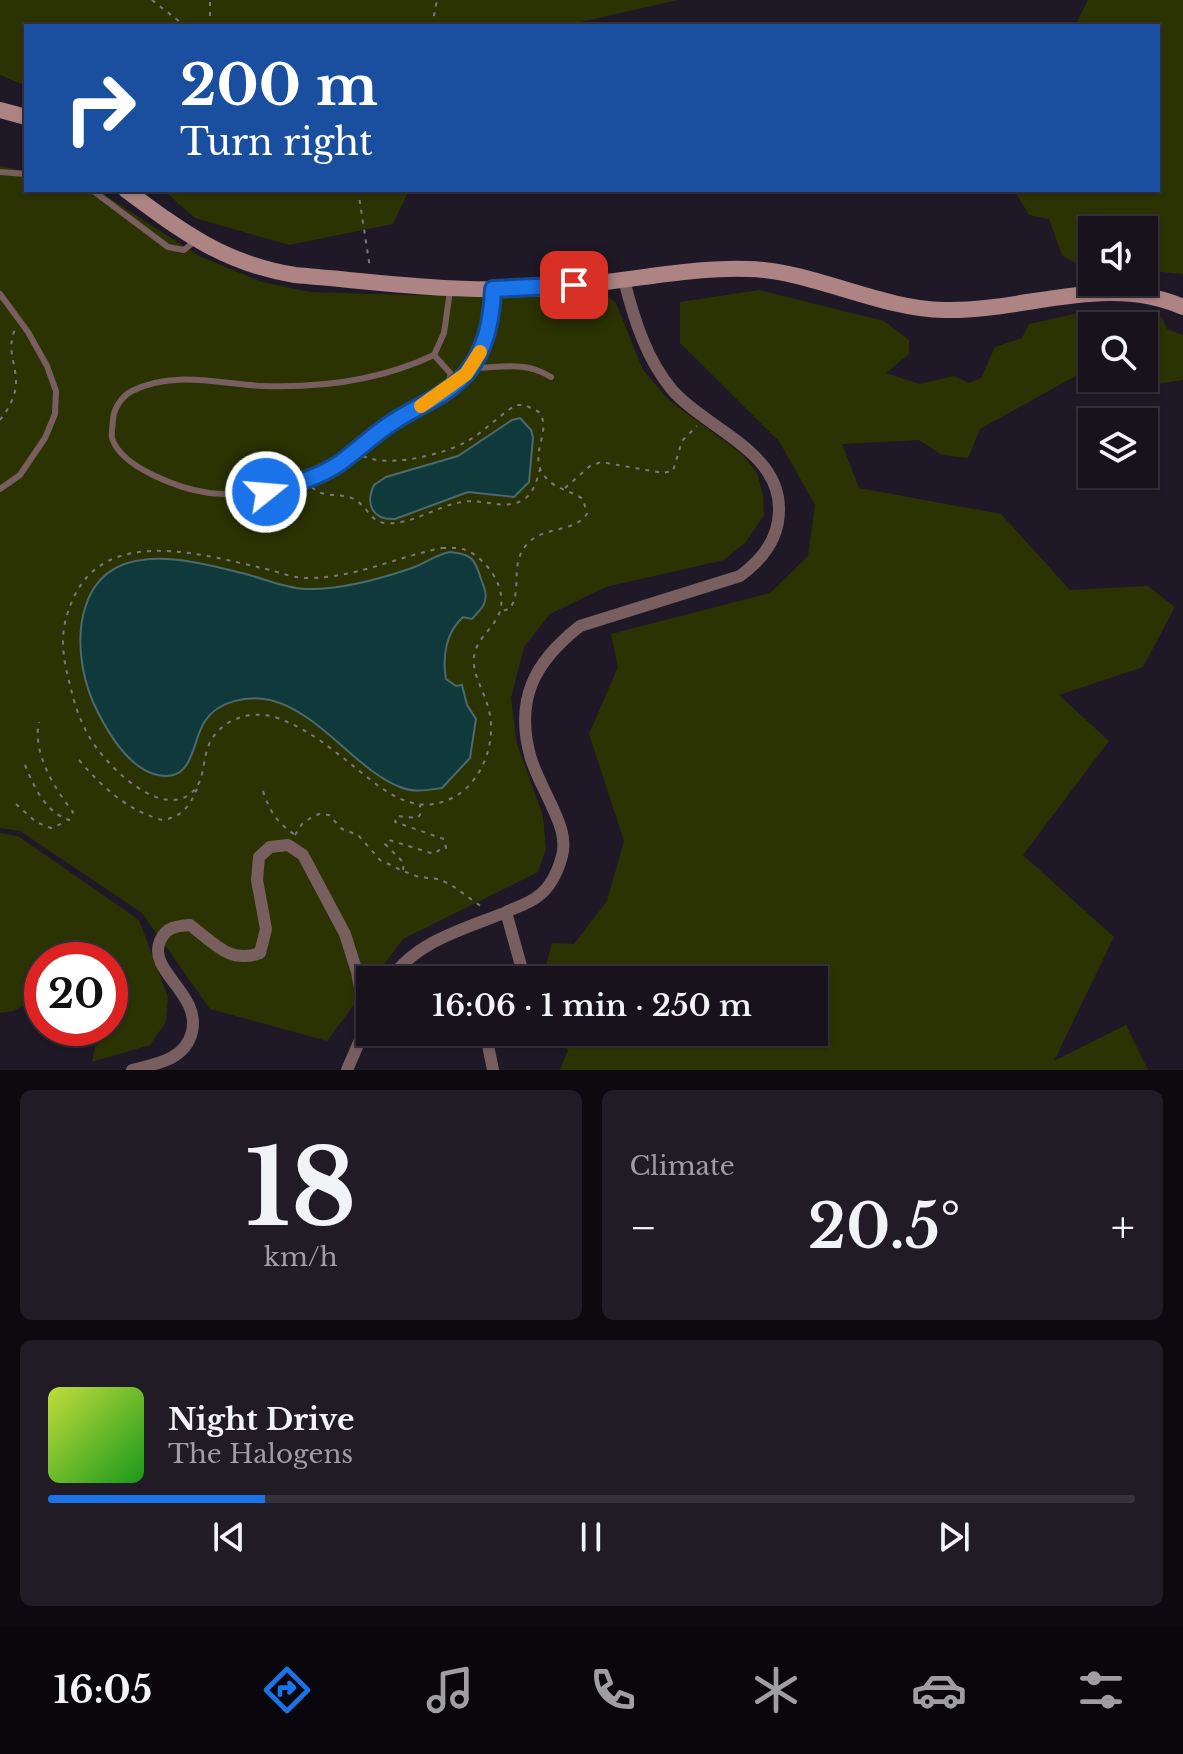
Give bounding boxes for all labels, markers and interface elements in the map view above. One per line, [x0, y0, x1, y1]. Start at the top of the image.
text: 200 m [180, 51, 378, 120]
icon: right [48, 56, 152, 160]
text: Turn right [180, 120, 373, 165]
map controls [1078, 216, 1158, 488]
button: sound [1078, 216, 1158, 296]
pin [540, 251, 608, 319]
icon: arrive [552, 263, 596, 307]
button: search [1078, 312, 1158, 392]
button: layers [1078, 408, 1158, 488]
position arrow [224, 450, 308, 534]
speed limit sign: 20 [24, 942, 128, 1046]
text: 16:06 · 1 min · 250 m [432, 987, 752, 1024]
text: 18 [245, 1124, 356, 1253]
text: Climate [630, 1150, 735, 1182]
text: 20.5° [808, 1190, 961, 1264]
text: − [630, 1200, 657, 1255]
text: + [1111, 1200, 1135, 1255]
text: km/h [264, 1241, 338, 1273]
text: Night Drive [168, 1401, 354, 1438]
text: The Halogens [168, 1438, 353, 1470]
icon: previous [207, 1515, 251, 1559]
icon: pause [569, 1515, 613, 1559]
icon: next [932, 1515, 976, 1559]
icon: directions [259, 1662, 315, 1718]
icon: music [422, 1662, 478, 1718]
icon: phone [585, 1662, 641, 1718]
icon: climate [748, 1662, 804, 1718]
icon: car [911, 1662, 967, 1718]
icon: filters [1073, 1662, 1129, 1718]
text: 16:05 [53, 1668, 152, 1713]

